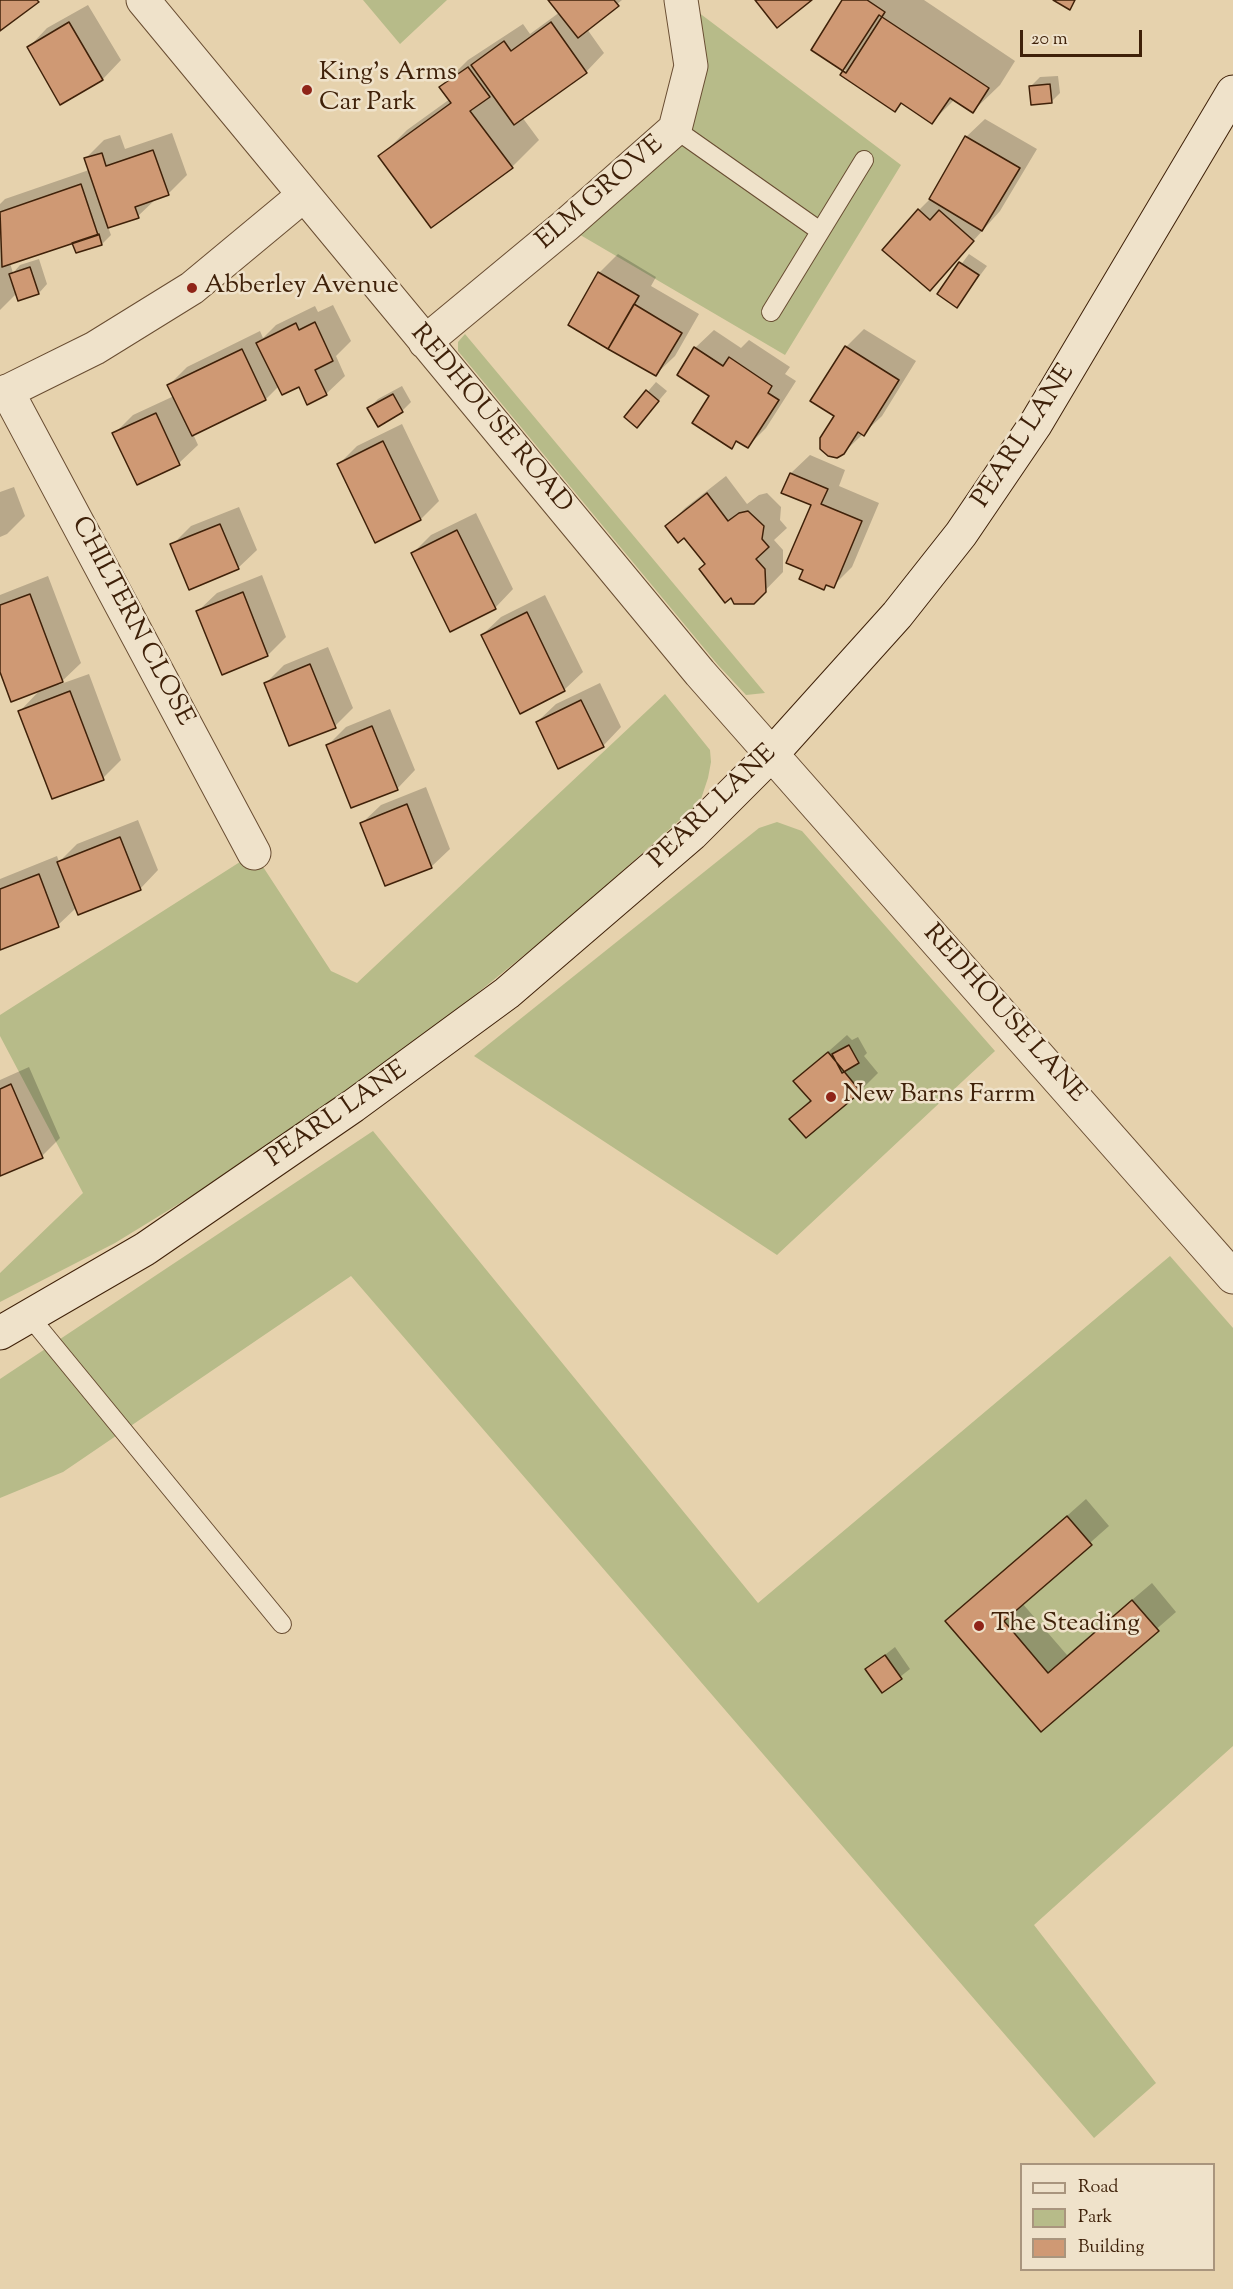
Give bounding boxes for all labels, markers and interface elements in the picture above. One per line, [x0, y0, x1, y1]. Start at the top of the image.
scale bar [1023, 18, 1144, 56]
text: 20 m [1031, 27, 1068, 53]
place label: King's Arms Car Park [319, 59, 457, 120]
marker: King's Arms Car Park [300, 83, 314, 97]
street label: ELM GROVE [531, 130, 671, 258]
place label: Abberley Avenue [204, 272, 399, 304]
marker: Abberley Avenue [185, 281, 199, 295]
street label: REDHOUSE ROAD [402, 320, 578, 520]
street label: PEARL LANE [967, 359, 1083, 515]
street label: CHILTERN CLOSE [63, 512, 199, 732]
street label: PEARL LANE [644, 740, 784, 876]
street label: REDHOUSE LANE [915, 920, 1091, 1110]
street label: PEARL LANE [262, 1056, 414, 1176]
place label: New Barns Farrm [843, 1081, 1036, 1113]
marker: New Barns Farrm [824, 1090, 838, 1104]
place label: The Steading [991, 1610, 1140, 1642]
marker: The Steading [972, 1619, 986, 1633]
legend [1020, 2163, 1215, 2271]
text: Road [1078, 2175, 1118, 2201]
text: Park [1078, 2205, 1112, 2231]
text: Building [1078, 2235, 1144, 2261]

